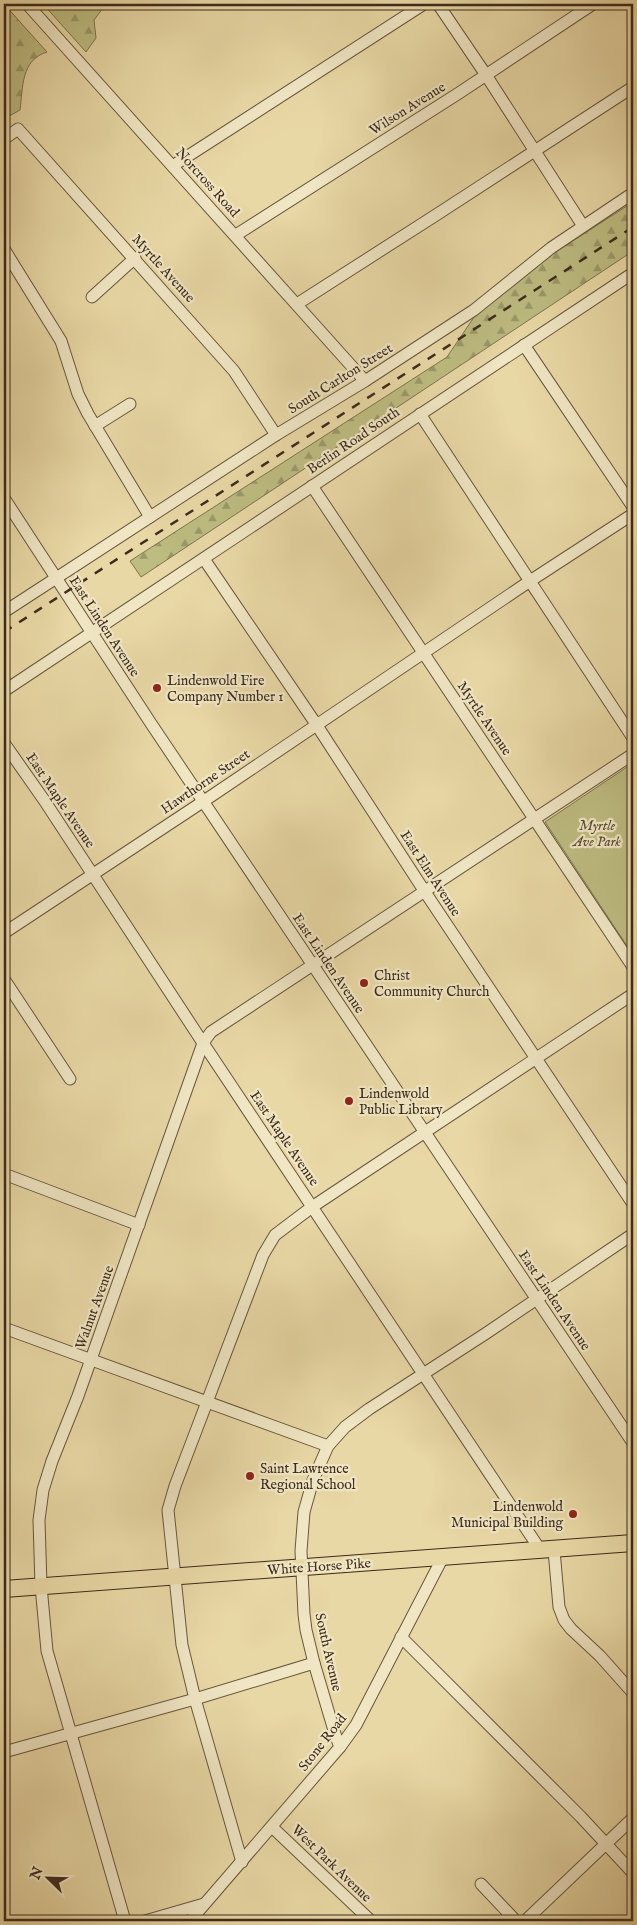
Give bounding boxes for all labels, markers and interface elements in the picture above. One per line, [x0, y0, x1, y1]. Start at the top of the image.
street label: Wilson Avenue [366, 78, 450, 139]
street label: Norcross Road [171, 144, 244, 222]
street label: Myrtle Avenue [128, 231, 199, 307]
street label: South Carlton Street [285, 339, 396, 418]
street label: Berlin Road South [304, 403, 404, 478]
street label: East Linden Avenue [65, 573, 144, 681]
place label: Lindenwold Fire Company Number 1 [167, 672, 283, 706]
street label: Myrtle Avenue [453, 678, 516, 760]
marker: Lindenwold Fire Company Number 1 [151, 682, 163, 694]
street label: Hawthorne Street [158, 745, 254, 818]
street label: East Maple Avenue [22, 749, 99, 852]
park label: Myrtle Ave Park [571, 817, 621, 851]
street label: East Elm Avenue [396, 827, 465, 920]
street label: East Linden Avenue [288, 910, 369, 1018]
place label: Christ Community Church [374, 967, 490, 1001]
marker: Christ Community Church [358, 977, 370, 989]
place label: Lindenwold Public Library [359, 1085, 443, 1119]
street label: East Maple Avenue [246, 1087, 323, 1190]
marker: Lindenwold Public Library [343, 1095, 355, 1107]
street label: East Linden Avenue [514, 1247, 595, 1355]
street label: Walnut Avenue [71, 1263, 119, 1352]
place label: Saint Lawrence Regional School [260, 1460, 356, 1494]
marker: Saint Lawrence Regional School [244, 1470, 256, 1482]
place label: Lindenwold Municipal Building [451, 1498, 564, 1532]
marker: Lindenwold Municipal Building [567, 1508, 579, 1520]
street label: White Horse Pike [267, 1554, 372, 1580]
street label: South Avenue [310, 1611, 346, 1694]
street label: Stone Road [295, 1710, 351, 1775]
street label: West Park Avenue [288, 1821, 375, 1907]
north arrow [22, 1852, 72, 1902]
text: N [26, 1864, 48, 1883]

